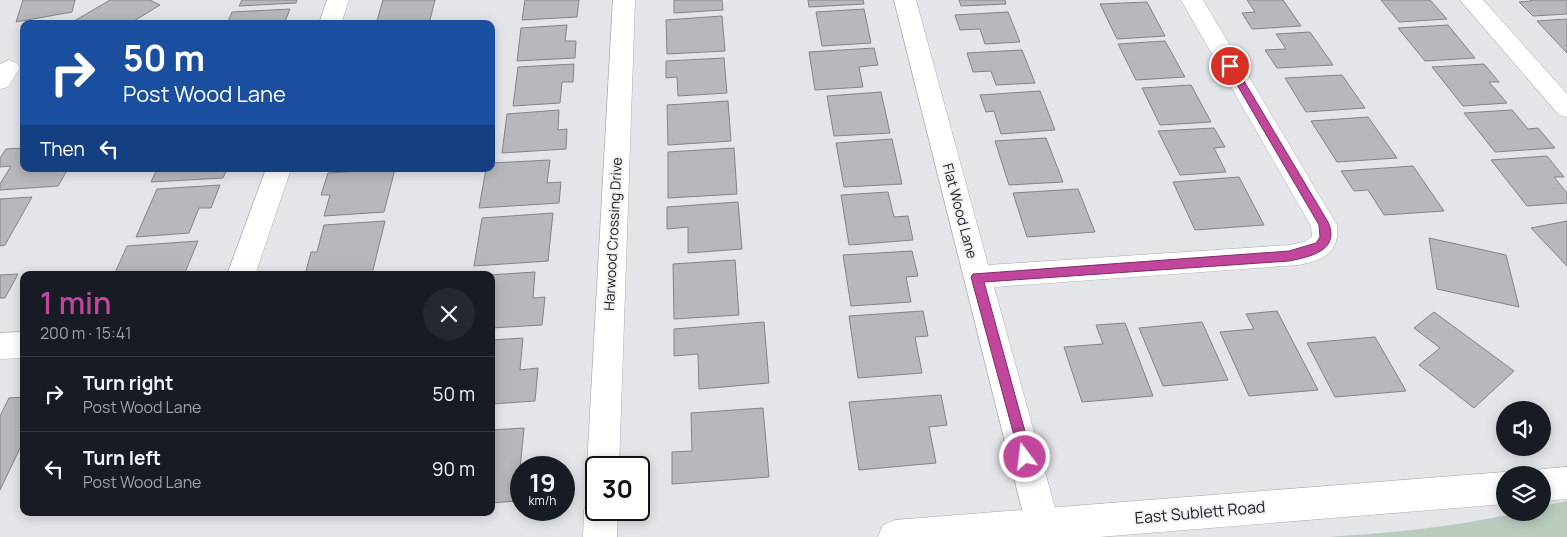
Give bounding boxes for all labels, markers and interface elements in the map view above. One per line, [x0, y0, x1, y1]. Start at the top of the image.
text: 50 m [123, 34, 205, 82]
icon: right [40, 40, 105, 105]
pin [1209, 45, 1251, 87]
icon: arrive [1216, 52, 1244, 80]
text: Post Wood Lane [123, 79, 286, 109]
icon: left [95, 135, 123, 163]
text: Then [40, 136, 85, 162]
street label: Harwood Crossing Drive [599, 157, 626, 311]
street label: Flat Wood Lane [939, 161, 982, 261]
text: 1 min [40, 282, 112, 323]
button: close [423, 288, 475, 340]
text: 200 m · 15:41 [40, 322, 131, 344]
text: Turn right [83, 370, 173, 396]
icon: right [40, 380, 68, 408]
text: 50 m [433, 381, 475, 407]
text: Post Wood Lane [83, 396, 201, 418]
map controls [1496, 401, 1551, 521]
button: sound [1496, 401, 1551, 456]
position arrow [998, 430, 1050, 482]
text: Turn left [83, 445, 161, 471]
icon: left [40, 455, 68, 483]
text: 90 m [432, 456, 475, 482]
speed limit sign: 30 [585, 456, 650, 521]
text: 19 [529, 465, 556, 500]
button: layers [1496, 466, 1551, 521]
text: Post Wood Lane [83, 471, 201, 493]
text: km/h [529, 492, 556, 509]
street label: East Sublett Road [1134, 495, 1266, 529]

